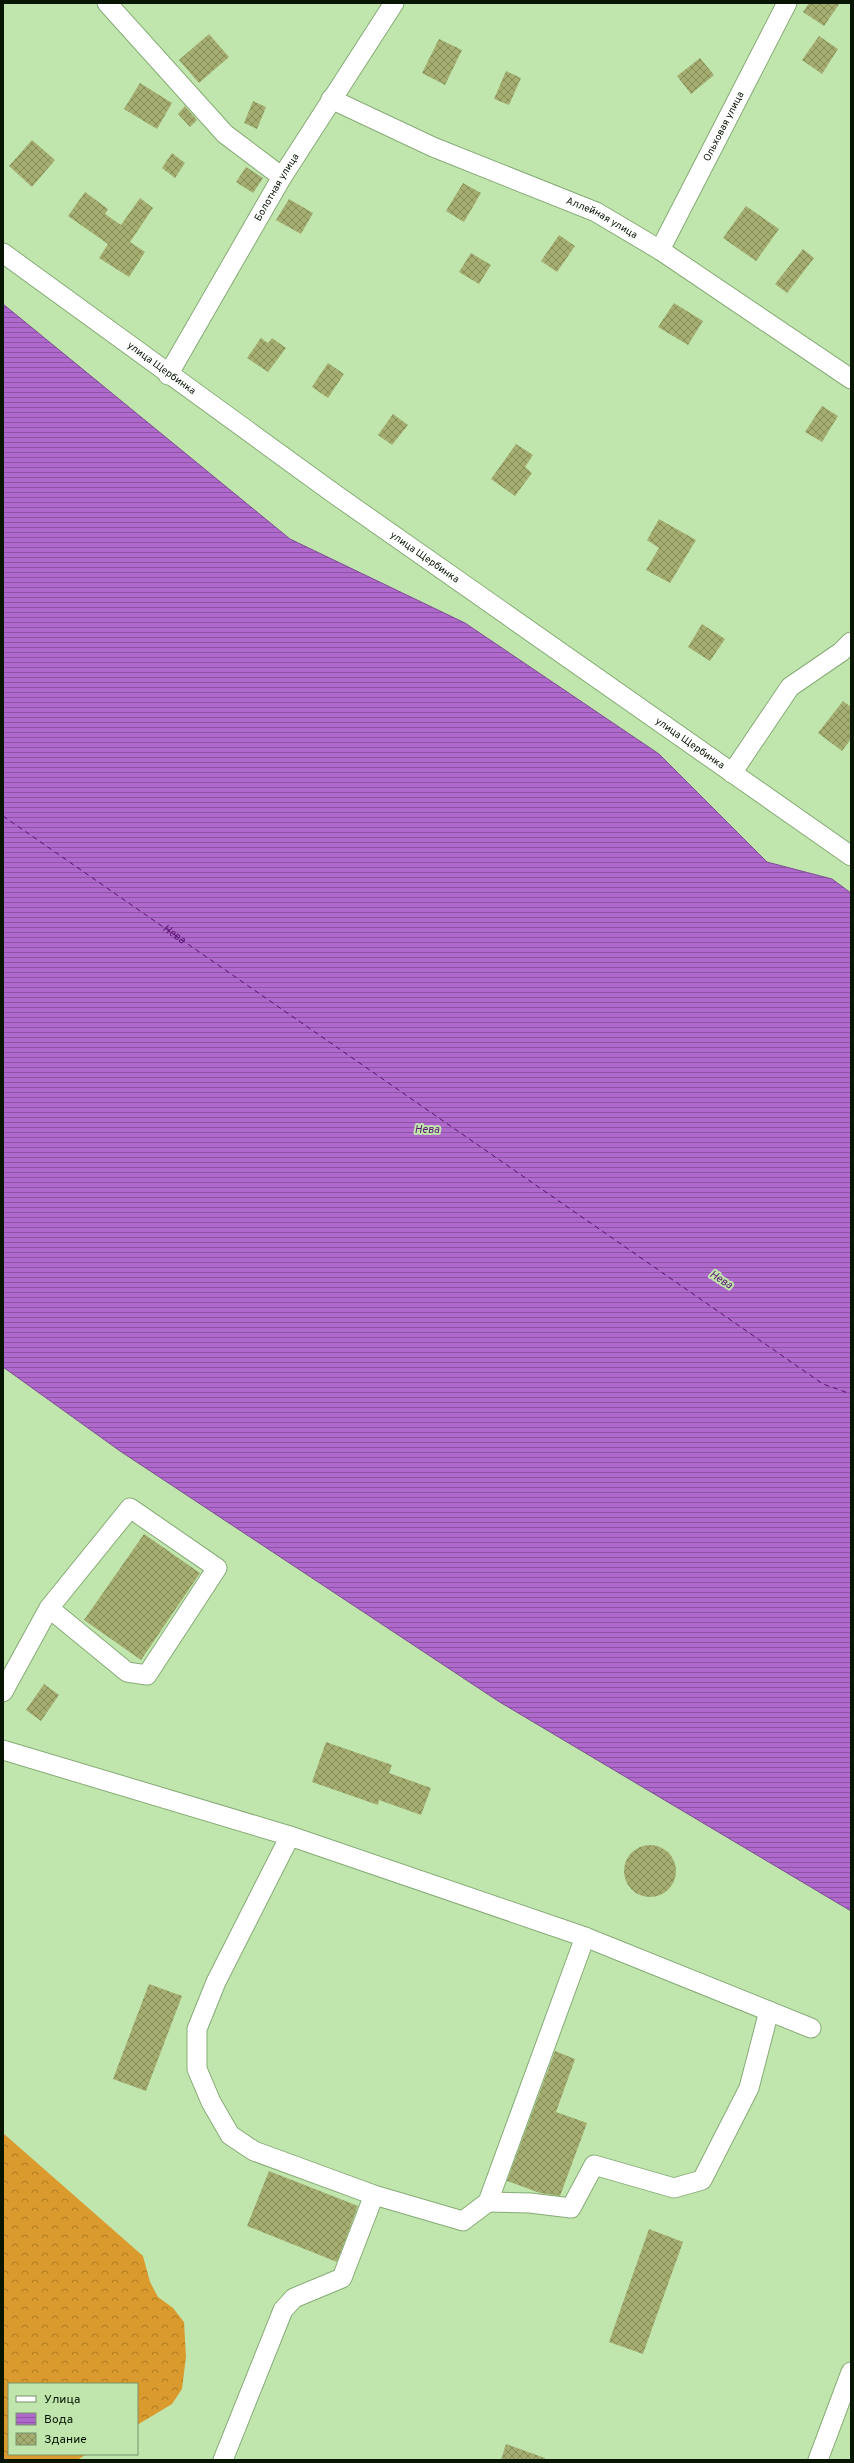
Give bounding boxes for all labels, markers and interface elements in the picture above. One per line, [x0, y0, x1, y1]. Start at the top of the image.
street label: Ольховая улица [700, 89, 747, 164]
street label: Болотная улица [251, 151, 302, 223]
street label: Аллейная улица [564, 194, 640, 242]
street label: улица Щербинка [125, 339, 198, 398]
street label: улица Щербинка [388, 528, 462, 586]
street label: улица Щербинка [653, 714, 727, 772]
water label: Нева [160, 922, 188, 947]
water label: Нева [415, 1123, 440, 1137]
water label: Нева [707, 1267, 735, 1293]
legend [8, 2383, 138, 2455]
text: Улица [44, 2392, 80, 2408]
text: Вода [44, 2412, 73, 2428]
text: Здание [44, 2432, 87, 2448]

